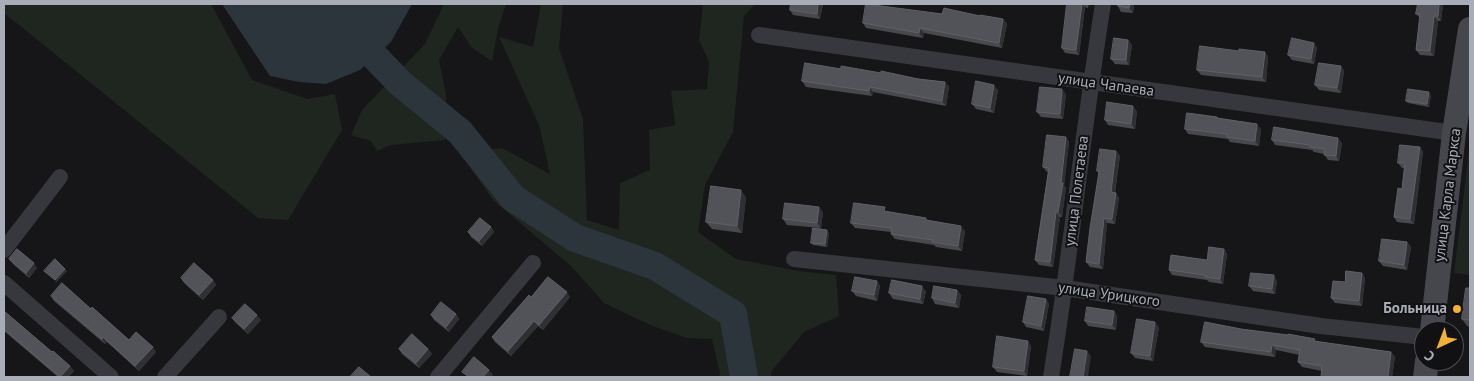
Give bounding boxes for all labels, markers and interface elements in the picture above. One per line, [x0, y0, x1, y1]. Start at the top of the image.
street label: улица Чапаева [1057, 69, 1155, 101]
street label: улица Карла Маркса [1431, 127, 1465, 263]
street label: улица Полетаева [1061, 135, 1093, 247]
street label: улица Урицкого [1057, 279, 1161, 311]
place label: Больница [1383, 300, 1447, 318]
marker: Больница [1451, 303, 1463, 315]
north arrow [1414, 321, 1464, 371]
text: С [1420, 347, 1438, 365]

